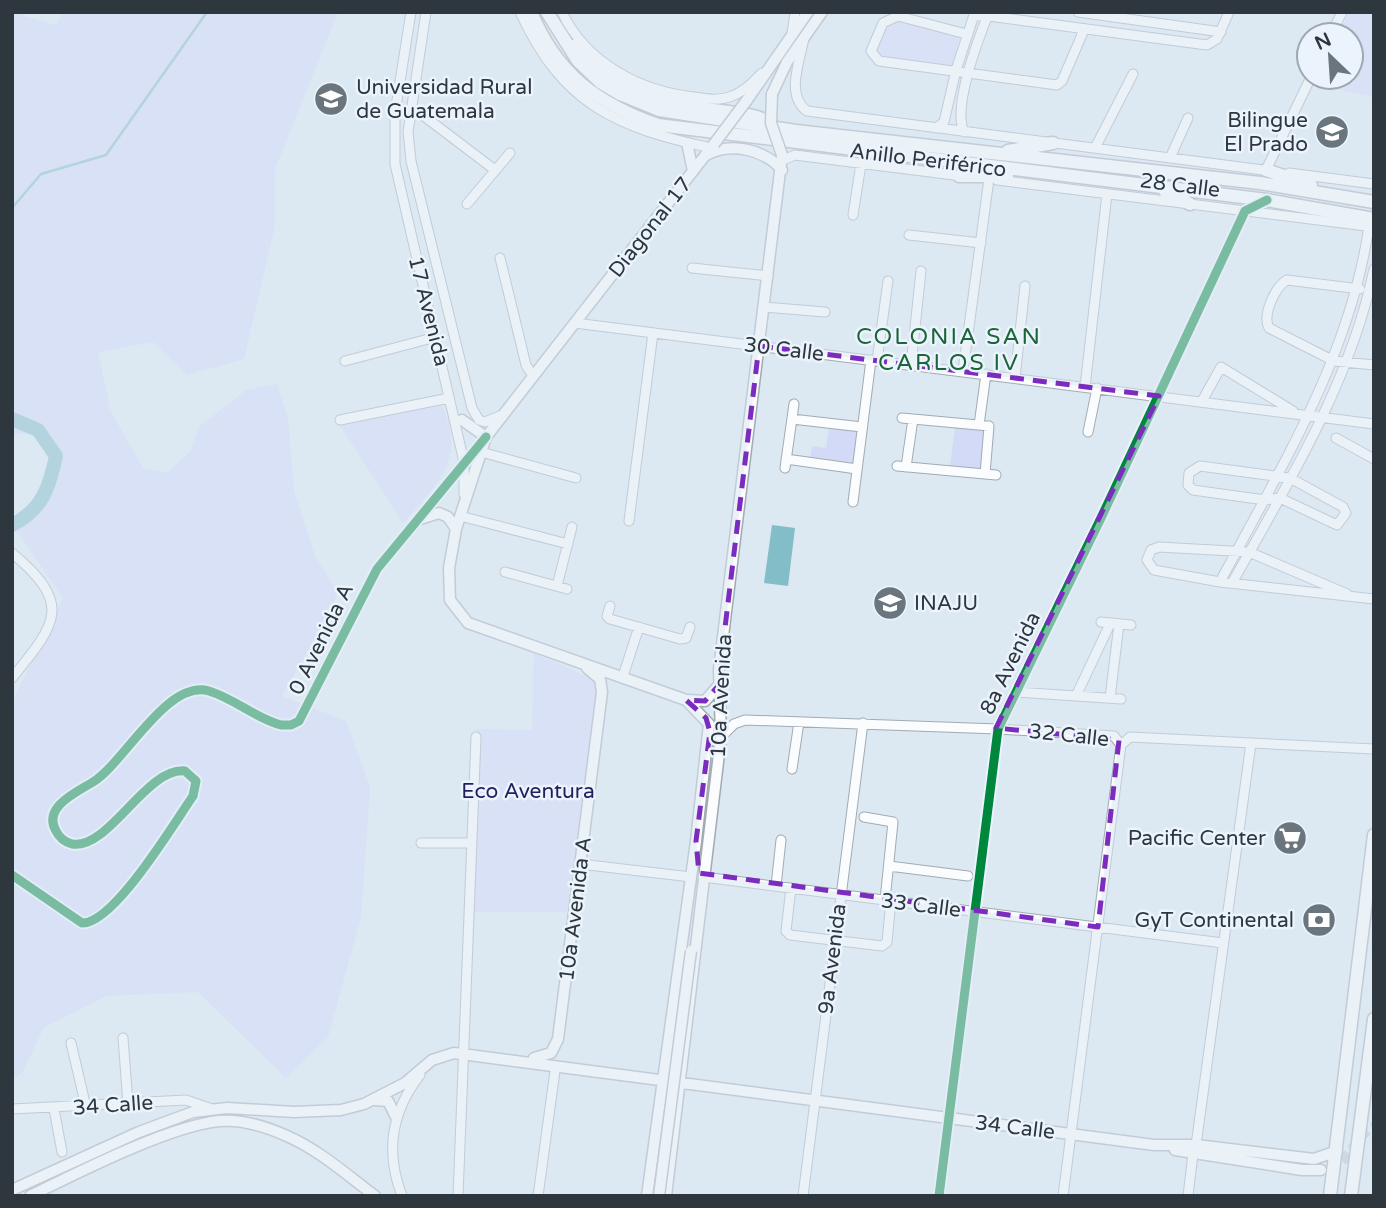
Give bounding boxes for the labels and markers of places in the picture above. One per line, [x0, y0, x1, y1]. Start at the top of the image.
place label: Universidad Rural de Guatemala [356, 75, 532, 124]
school or university icon: Universidad Rural de Guatemala [312, 80, 350, 118]
place label: Bilingue El Prado [1224, 108, 1308, 157]
school or university icon: Bilingue El Prado [1313, 113, 1351, 151]
school or university icon: INAJU [871, 584, 909, 622]
place label: INAJU [914, 591, 978, 616]
supermarket icon: Pacific Center [1271, 819, 1309, 857]
place label: Pacific Center [1128, 826, 1266, 851]
bank icon: GyT Continental [1300, 901, 1338, 939]
place label: GyT Continental [1135, 908, 1294, 933]

